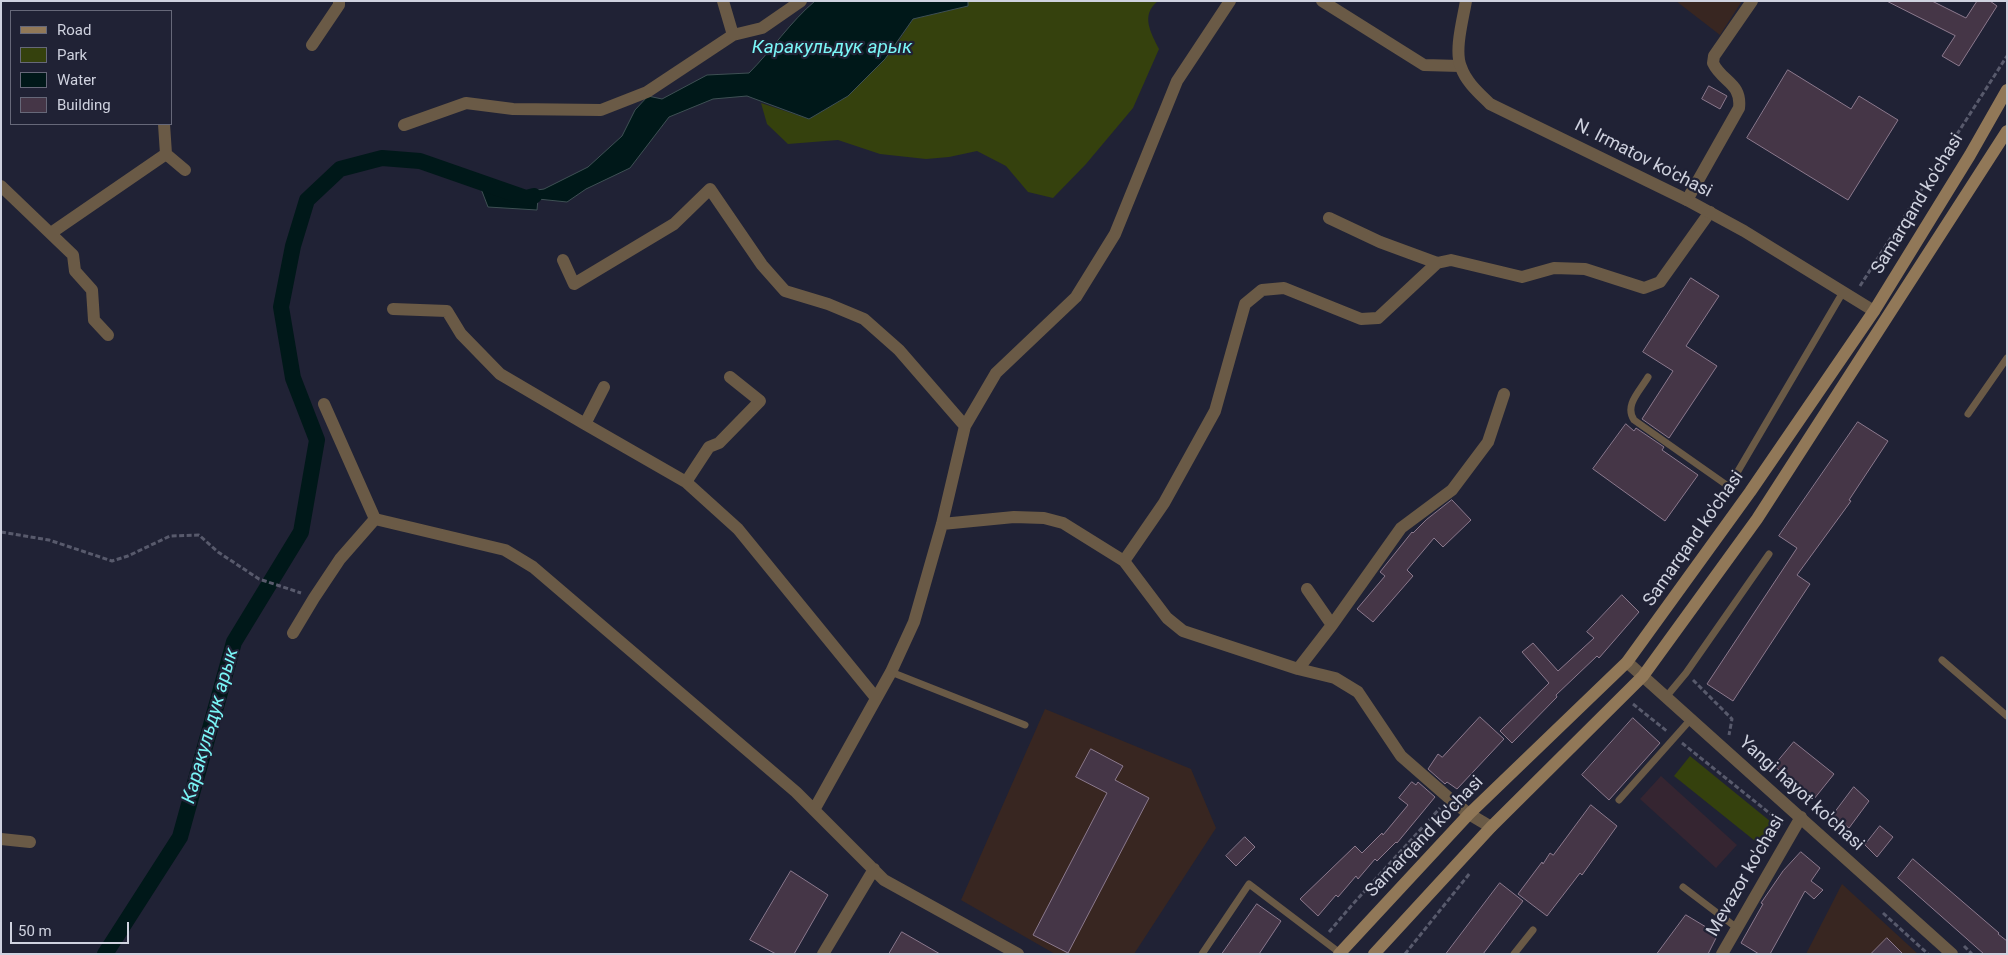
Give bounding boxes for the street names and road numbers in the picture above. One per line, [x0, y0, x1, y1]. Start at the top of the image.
street label: N. Irmatov ko'chasi [1571, 115, 1715, 203]
street label: Samarqand ko'chasi [1867, 130, 1969, 278]
street label: Samarqand ko'chasi [1639, 467, 1749, 611]
street label: Yangi hayot ko'chasi [1734, 732, 1868, 856]
street label: Samarqand ko'chasi [1362, 772, 1488, 902]
street label: Mevazor ko'chasi [1702, 811, 1790, 941]

